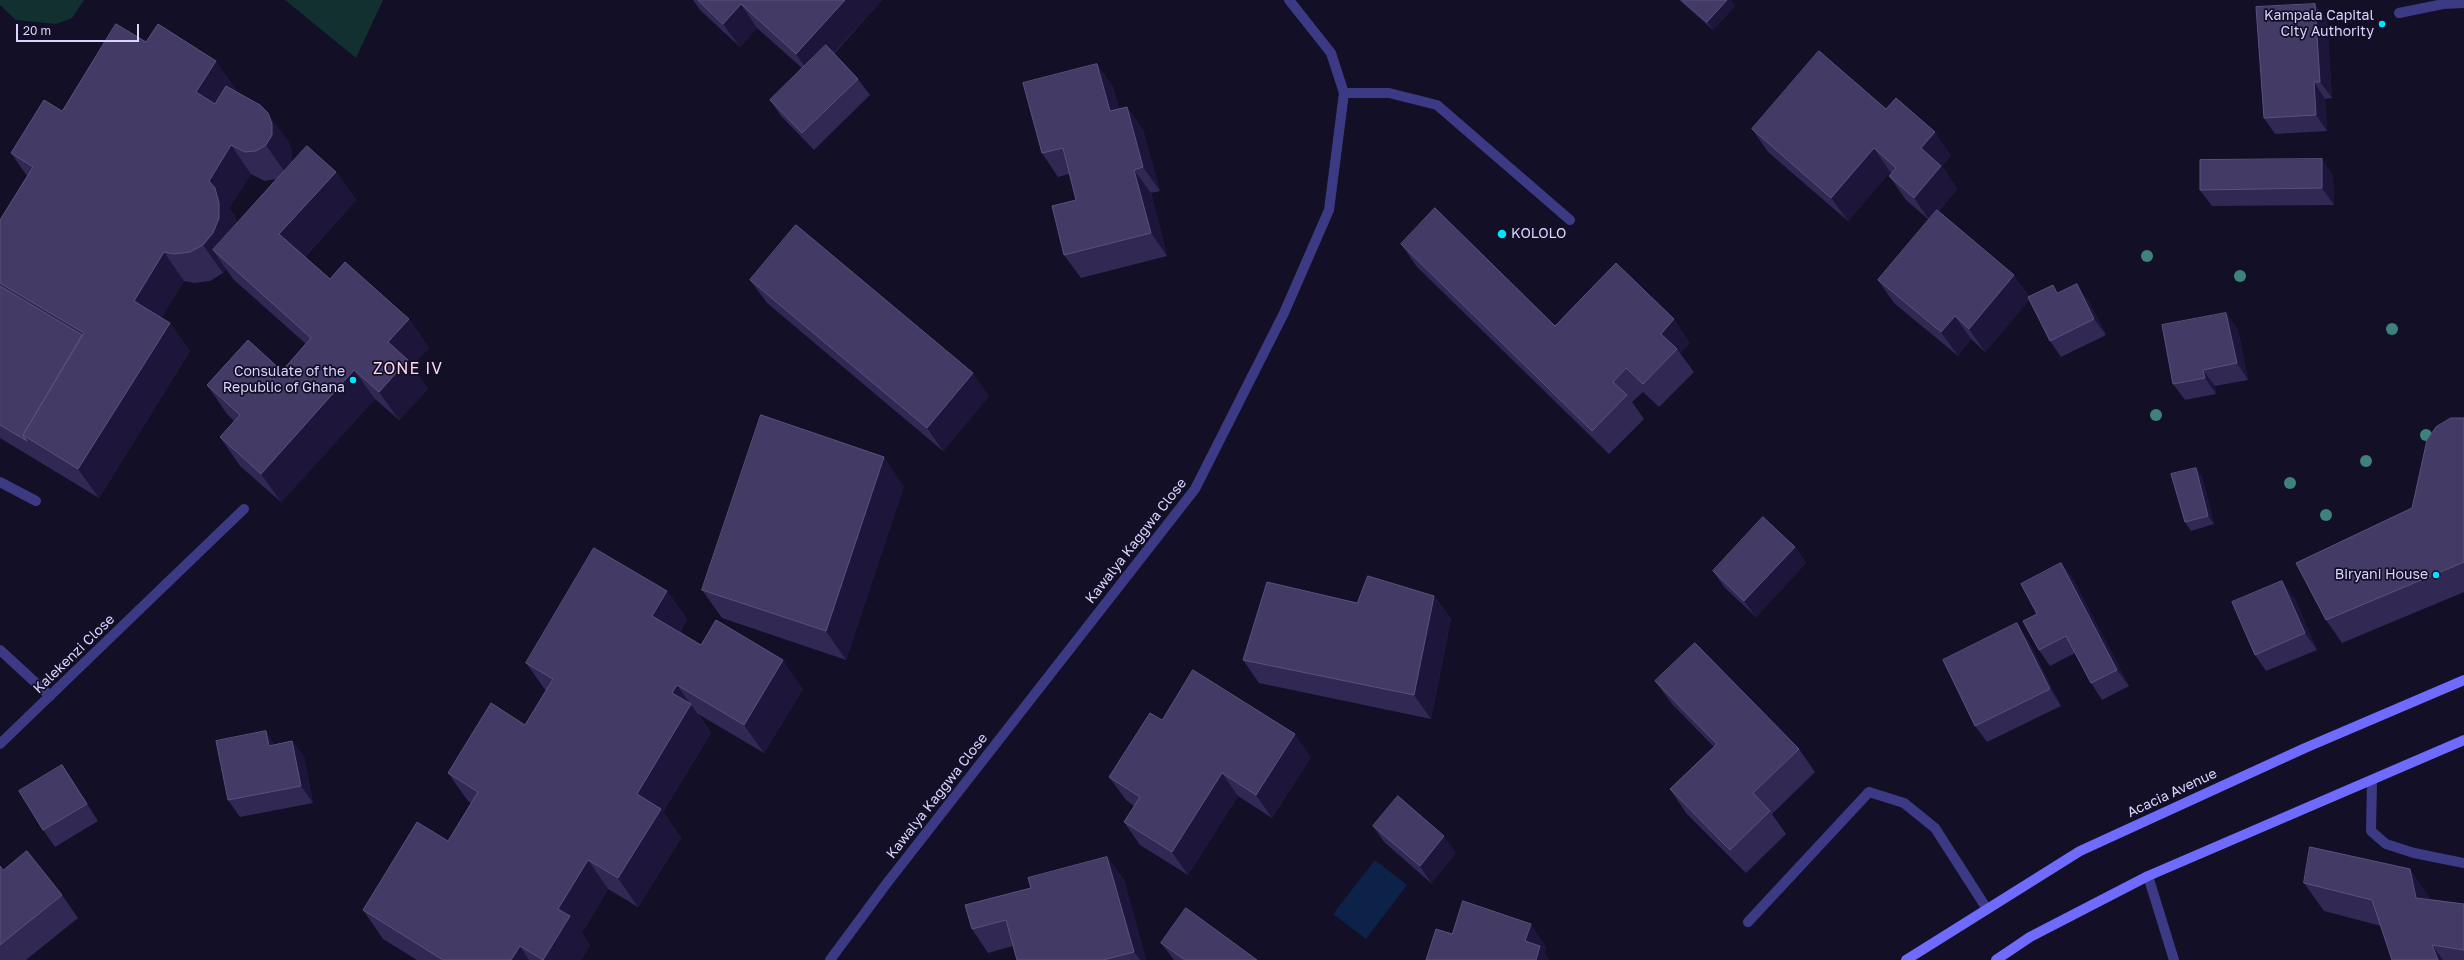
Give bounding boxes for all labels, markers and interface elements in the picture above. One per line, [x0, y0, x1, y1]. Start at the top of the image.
place label: Kampala Capital City Authority [2264, 8, 2374, 40]
scale bar [18, 16, 141, 42]
marker: Kampala Capital City Authority [2377, 19, 2387, 29]
text: 20 m [23, 23, 51, 38]
place label: KOLOLO [1511, 226, 1566, 242]
marker: KOLOLO [1496, 228, 1508, 240]
district label: ZONE IV [373, 359, 443, 379]
place label: Consulate of the Republic of Ghana [223, 364, 345, 396]
marker: Consulate of the Republic of Ghana [348, 375, 358, 385]
street label: Kawalya Kaggwa Close [1082, 475, 1190, 607]
place label: Biryani House [2335, 567, 2428, 583]
marker: Biryani House [2431, 570, 2441, 580]
street label: Kalekenzi Close [30, 611, 118, 697]
street label: Kawalya Kaggwa Close [883, 730, 991, 862]
street label: Acacia Avenue [2124, 765, 2220, 821]

